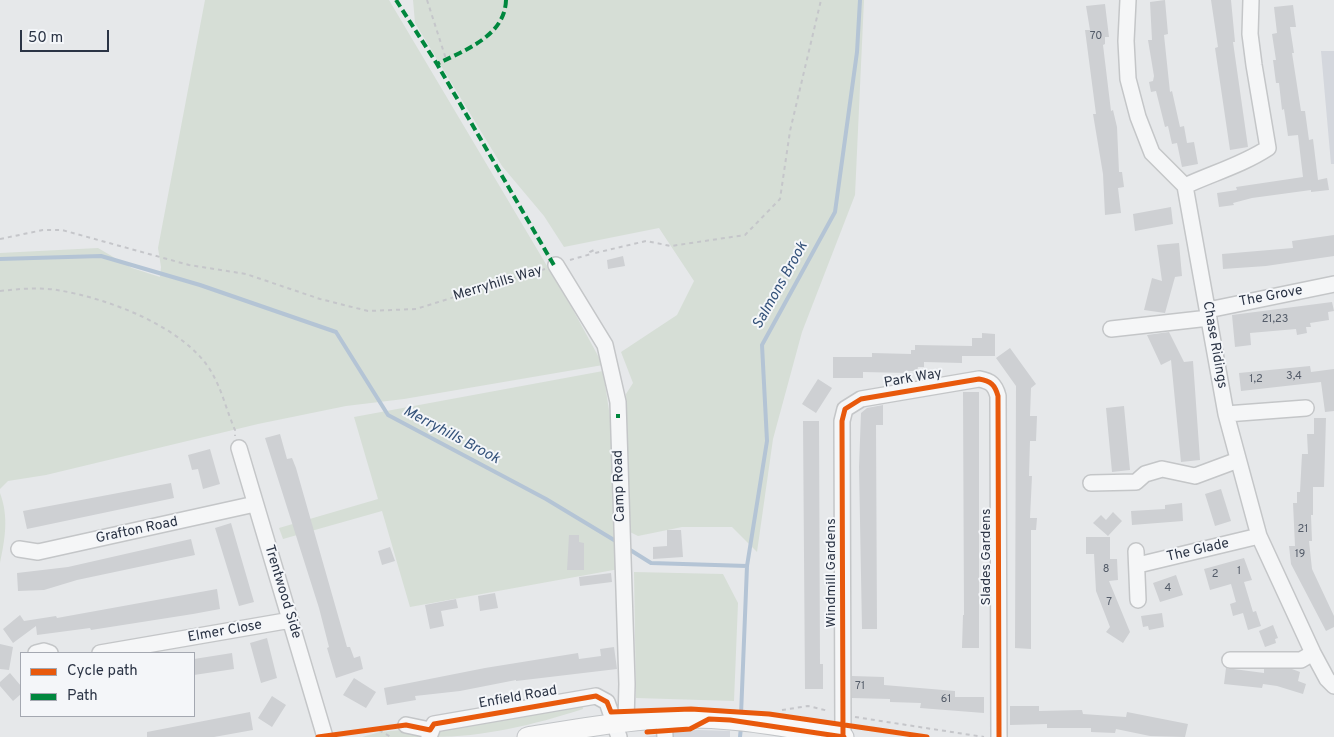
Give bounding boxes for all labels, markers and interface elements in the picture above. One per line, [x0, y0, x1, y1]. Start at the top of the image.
scale bar [22, 20, 111, 52]
text: 50 m [28, 29, 63, 48]
house number: 70 [1090, 30, 1102, 44]
water label: Salmons Brook [750, 239, 812, 333]
street label: Merryhills Way [452, 263, 544, 305]
street label: The Grove [1238, 283, 1304, 311]
street label: Chase Ridings [1198, 300, 1230, 390]
house number: 21,23 [1262, 313, 1288, 327]
street label: Park Way [883, 366, 943, 392]
house number: 3,4 [1286, 370, 1302, 384]
house number: 1,2 [1249, 373, 1263, 387]
water label: Merryhills Brook [400, 403, 502, 469]
street label: Camp Road [610, 450, 630, 522]
street label: Slades Gardens [979, 508, 995, 606]
street label: Grafton Road [94, 514, 180, 548]
street label: Windmill Gardens [824, 518, 840, 628]
house number: 21 [1298, 523, 1308, 537]
street label: The Glade [1165, 536, 1231, 566]
street label: Trentwood Side [260, 543, 304, 641]
house number: 19 [1295, 548, 1305, 562]
house number: 8 [1103, 563, 1109, 577]
house number: 1 [1237, 565, 1241, 579]
house number: 2 [1212, 568, 1218, 582]
house number: 4 [1165, 582, 1171, 596]
house number: 7 [1106, 596, 1112, 610]
street label: Elmer Close [187, 617, 263, 647]
legend [20, 652, 195, 717]
text: Cycle path [67, 662, 138, 681]
house number: 71 [855, 680, 865, 694]
street label: Enfield Road [478, 683, 558, 713]
text: Path [67, 687, 98, 706]
house number: 61 [941, 693, 951, 707]

